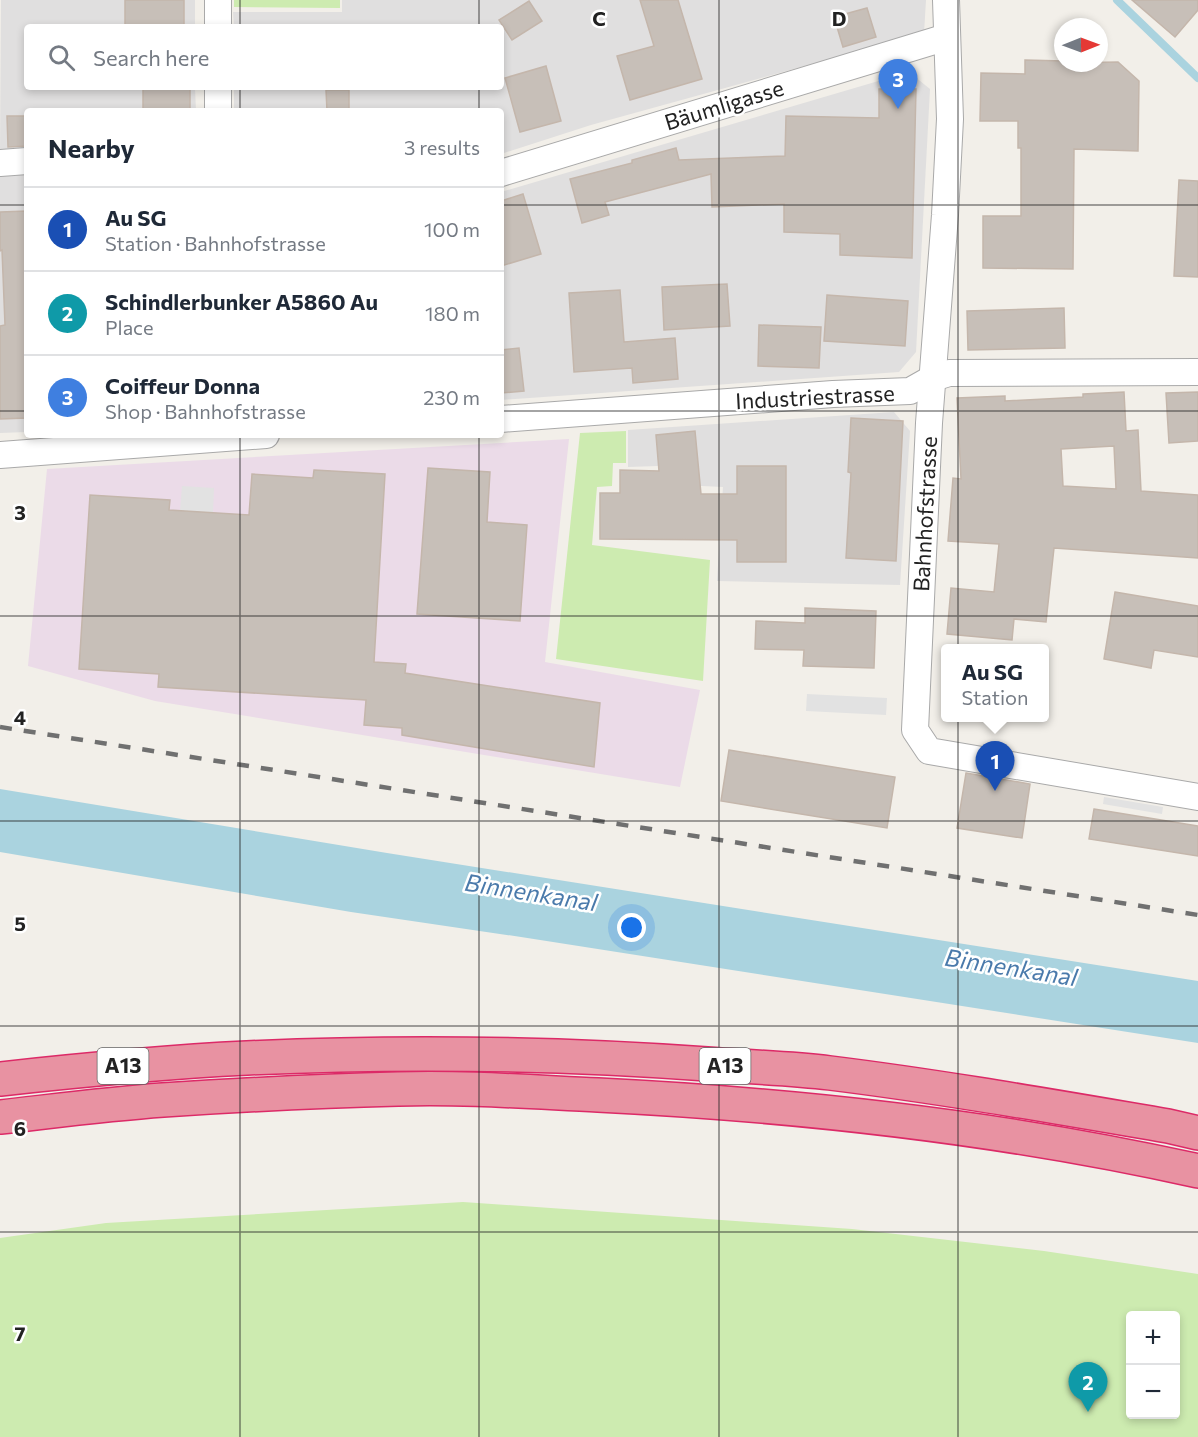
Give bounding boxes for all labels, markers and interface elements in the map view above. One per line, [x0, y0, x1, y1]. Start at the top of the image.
text: C [592, 6, 606, 30]
text: D [832, 6, 846, 30]
north arrow [1054, 18, 1108, 72]
search box [24, 24, 504, 90]
icon: search [45, 41, 78, 74]
text: Search here [93, 44, 209, 71]
pin: 3 [878, 60, 918, 109]
street label: Bäumligasse [661, 74, 787, 135]
text: Nearby [48, 132, 135, 163]
text: 3 results [404, 135, 480, 159]
text: Au SG [105, 204, 167, 231]
text: 1 [63, 217, 72, 241]
text: 100 m [424, 217, 480, 241]
text: Station · Bahnhofstrasse [105, 231, 326, 255]
text: Schindlerbunker A5860 Au [105, 288, 378, 315]
text: 2 [62, 301, 73, 325]
text: 180 m [425, 301, 480, 325]
text: Place [105, 315, 154, 339]
text: Coiffeur Donna [105, 372, 260, 399]
street label: Industriestrasse [735, 379, 895, 414]
text: 3 [62, 385, 73, 409]
text: 230 m [423, 385, 480, 409]
text: Shop · Bahnhofstrasse [105, 399, 306, 423]
street label: Bahnhofstrasse [907, 436, 942, 592]
text: 3 [14, 500, 26, 524]
popup [941, 644, 1049, 722]
text: Au SG [962, 658, 1023, 685]
text: Station [962, 685, 1028, 709]
text: 4 [14, 705, 26, 729]
pin: 1 [976, 742, 1014, 791]
water label: Binnenkanal [463, 867, 600, 916]
text: 5 [14, 911, 26, 935]
your location [617, 913, 646, 942]
water label: Binnenkanal [943, 942, 1080, 991]
road number: A13 [98, 1048, 148, 1084]
road number: A13 [700, 1048, 750, 1084]
text: 6 [14, 1116, 26, 1140]
map controls [1126, 1311, 1180, 1419]
button: + [1126, 1311, 1180, 1365]
text: 7 [15, 1321, 26, 1345]
pin: 2 [1068, 1362, 1108, 1412]
button: − [1126, 1365, 1180, 1419]

